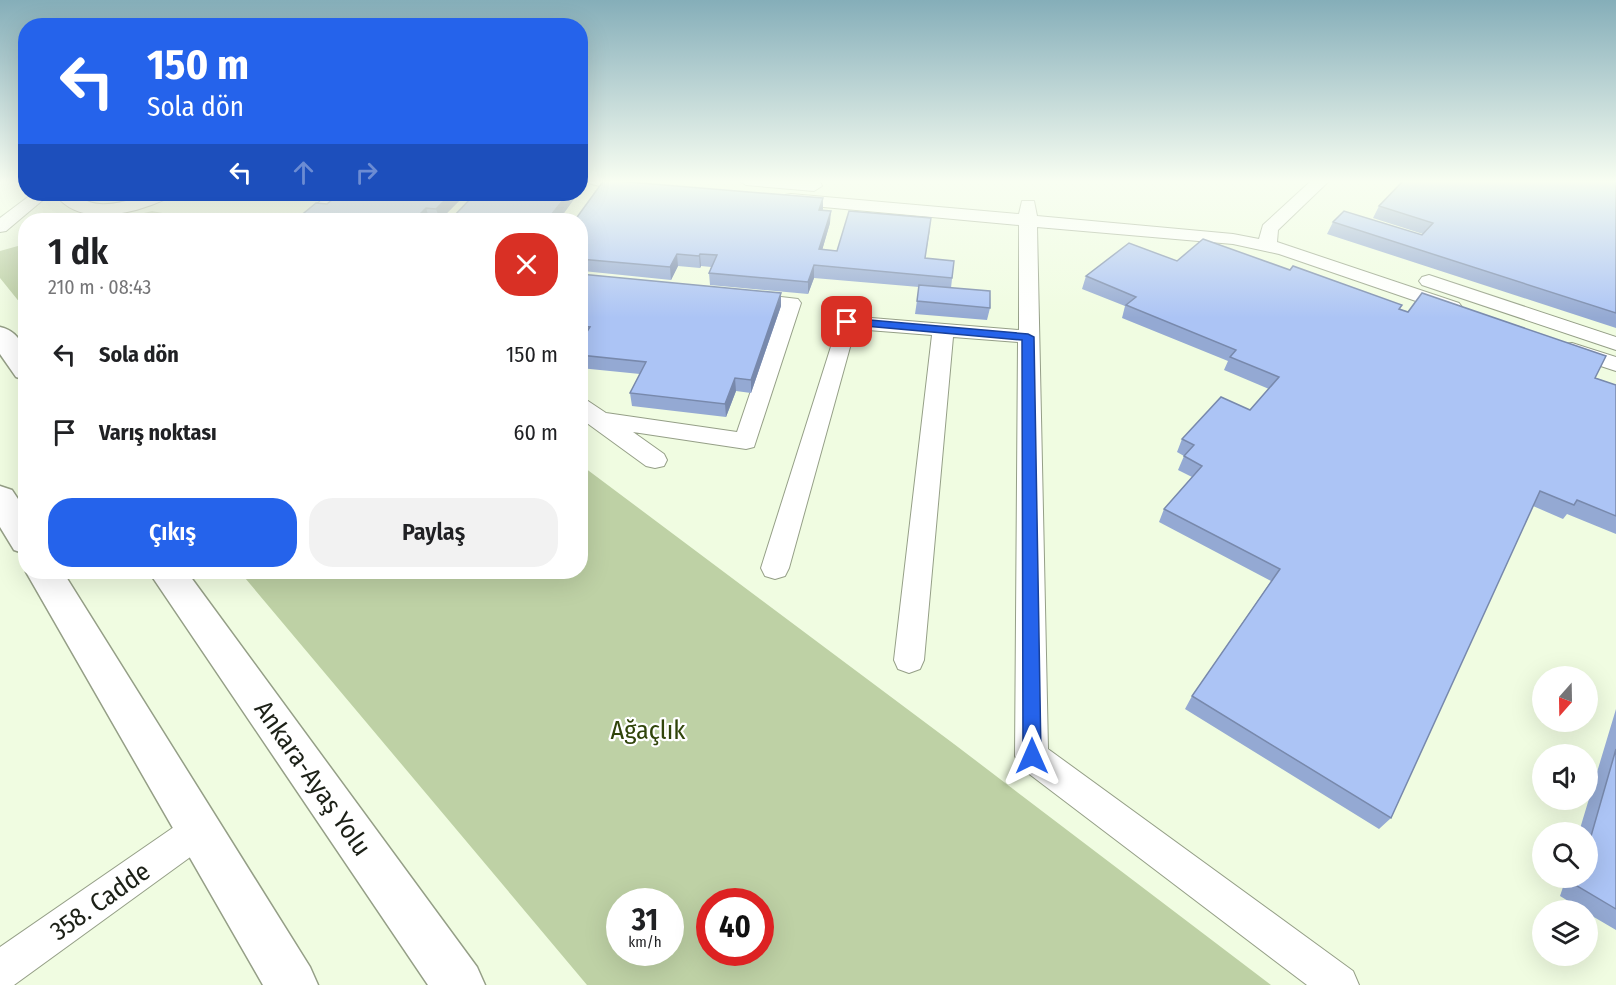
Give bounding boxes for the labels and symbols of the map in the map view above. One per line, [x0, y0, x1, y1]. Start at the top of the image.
pin [821, 296, 872, 347]
north arrow [1532, 666, 1598, 732]
street label: Ankara-Ayaş Yolu [248, 695, 378, 862]
park label: Ağaçlık [611, 715, 686, 746]
position arrow [1000, 724, 1064, 788]
street label: 358. Cadde [44, 856, 156, 947]
speed limit sign: 40 [696, 888, 774, 966]

